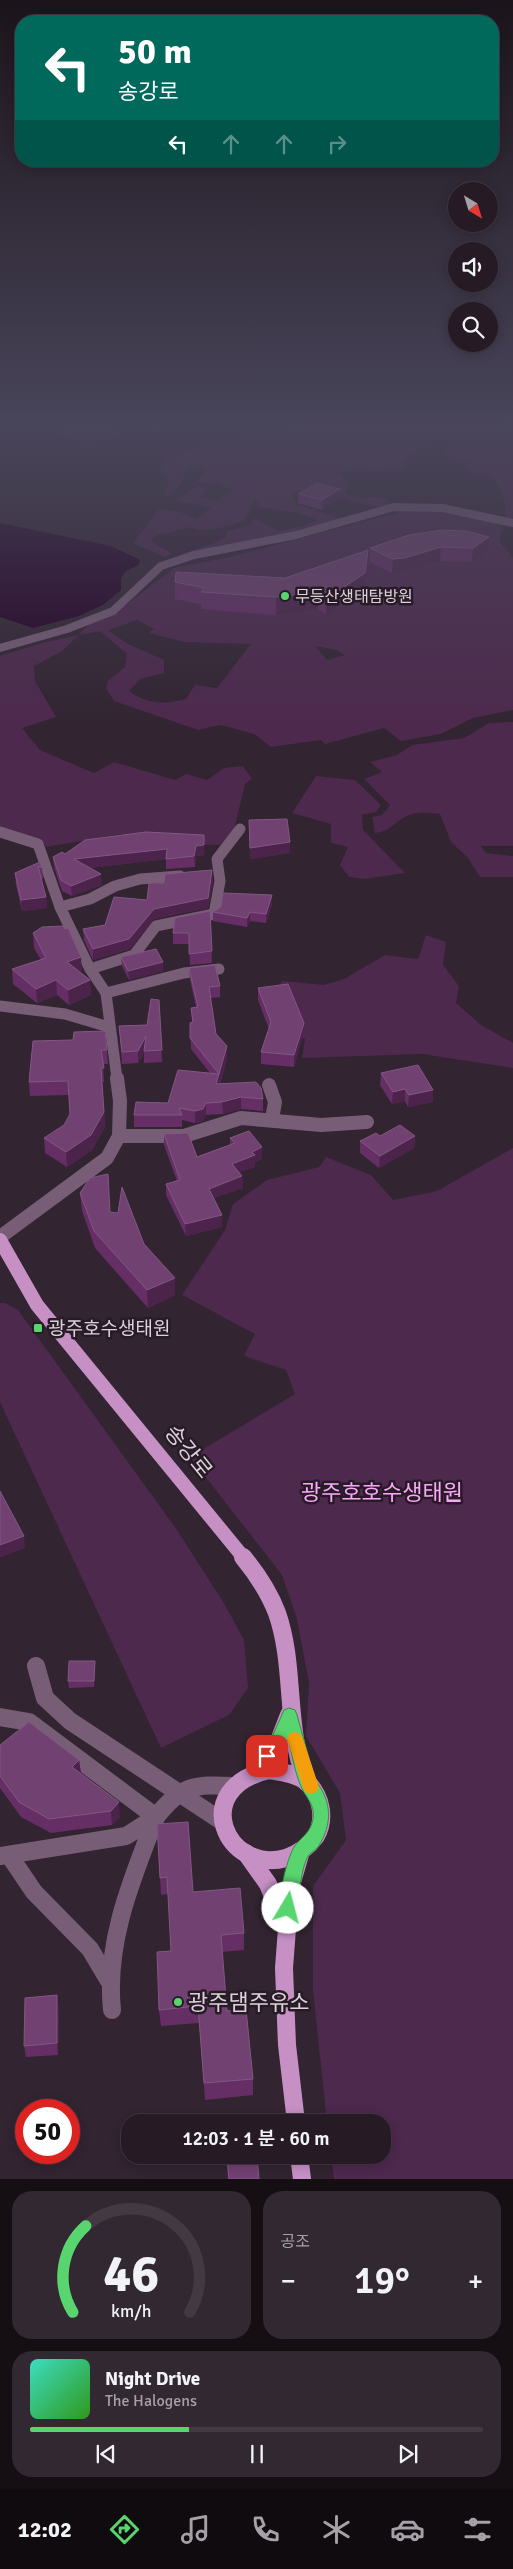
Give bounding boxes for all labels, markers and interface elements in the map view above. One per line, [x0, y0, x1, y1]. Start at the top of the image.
text: 50 m [118, 30, 192, 73]
icon: left [35, 35, 100, 100]
text: 송강로 [118, 78, 179, 105]
icon: left [164, 130, 192, 158]
icon: ahead [217, 130, 245, 158]
icon: ahead [270, 130, 298, 158]
icon: right [323, 130, 351, 158]
north arrow [448, 182, 498, 232]
map controls [448, 182, 498, 352]
button: sound [448, 242, 498, 292]
button: search [448, 302, 498, 352]
place label: 무등산생태탐방원 [295, 587, 413, 607]
marker: 무등산생태탐방원 [279, 590, 291, 602]
place label: 광주호수생태원 [48, 1317, 170, 1341]
marker: 광주호수생태원 [32, 1322, 44, 1334]
street label: 송강로 [159, 1419, 218, 1483]
park label: 광주호호수생태원 [301, 1479, 463, 1506]
pin [246, 1735, 288, 1777]
icon: arrive [253, 1742, 281, 1770]
position arrow [261, 1881, 313, 1933]
place label: 광주댐주유소 [188, 1989, 309, 2016]
marker: 광주댐주유소 [172, 1996, 184, 2008]
speed limit sign: 50 [15, 2099, 80, 2164]
text: 12:03 · 1 분 · 60 m [182, 2127, 330, 2151]
text: 공조 [281, 2232, 310, 2252]
text: 46 [103, 2242, 159, 2306]
text: 19° [354, 2257, 410, 2304]
text: − [281, 2264, 296, 2298]
text: + [468, 2264, 483, 2298]
text: km/h [111, 2300, 151, 2322]
text: Night Drive [105, 2367, 200, 2391]
text: The Halogens [105, 2391, 197, 2411]
icon: previous [92, 2440, 120, 2468]
icon: pause [243, 2440, 271, 2468]
icon: next [394, 2440, 422, 2468]
icon: directions [107, 2512, 142, 2547]
icon: music [178, 2512, 213, 2547]
icon: phone [248, 2512, 283, 2547]
icon: climate [319, 2512, 354, 2547]
icon: car [390, 2512, 425, 2547]
icon: filters [460, 2512, 495, 2547]
text: 12:02 [18, 2516, 72, 2543]

